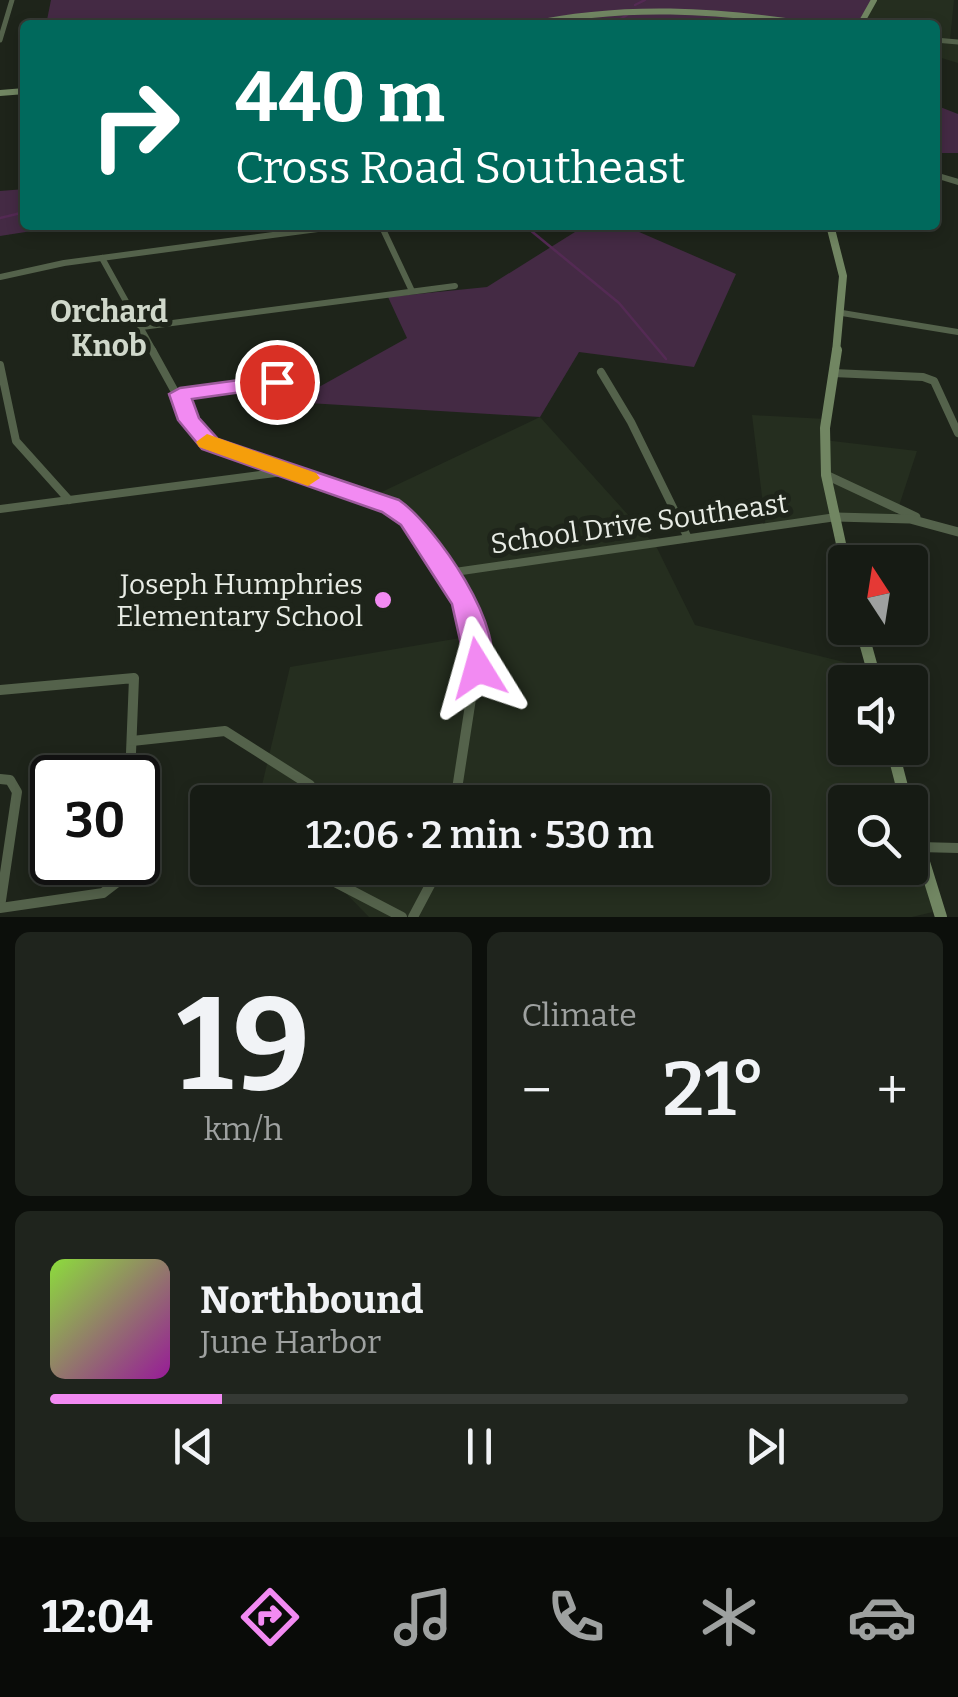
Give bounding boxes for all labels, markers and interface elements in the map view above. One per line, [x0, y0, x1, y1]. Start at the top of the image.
text: 440 m [235, 56, 445, 140]
icon: right [70, 60, 200, 190]
text: Cross Road Southeast [235, 141, 685, 195]
district label: Orchard Knob [50, 294, 168, 364]
pin [235, 340, 320, 425]
icon: arrive [250, 355, 305, 410]
street label: School Drive Southeast [488, 486, 790, 561]
north arrow [828, 545, 928, 645]
map controls [828, 545, 928, 885]
place label: Joseph Humphries Elementary School [116, 568, 363, 633]
marker: Joseph Humphries Elementary School [372, 589, 394, 611]
position arrow [426, 616, 530, 720]
button: sound [828, 665, 928, 765]
speed limit sign: 30 [30, 755, 160, 885]
button: search [828, 785, 928, 885]
text: 12:06 · 2 min · 530 m [306, 812, 654, 858]
text: 19 [177, 967, 310, 1123]
text: Climate [522, 996, 637, 1034]
text: 21° [663, 1045, 766, 1135]
text: − [522, 1058, 552, 1124]
text: + [877, 1058, 908, 1124]
text: km/h [204, 1110, 283, 1148]
text: Northbound [200, 1277, 423, 1323]
text: June Harbor [200, 1323, 381, 1361]
icon: previous [166, 1419, 221, 1474]
icon: pause [452, 1419, 507, 1474]
icon: next [738, 1419, 793, 1474]
icon: directions [235, 1582, 305, 1652]
icon: music [388, 1582, 458, 1652]
icon: phone [541, 1582, 611, 1652]
icon: climate [694, 1582, 764, 1652]
icon: car [847, 1582, 917, 1652]
text: 12:04 [41, 1590, 153, 1644]

